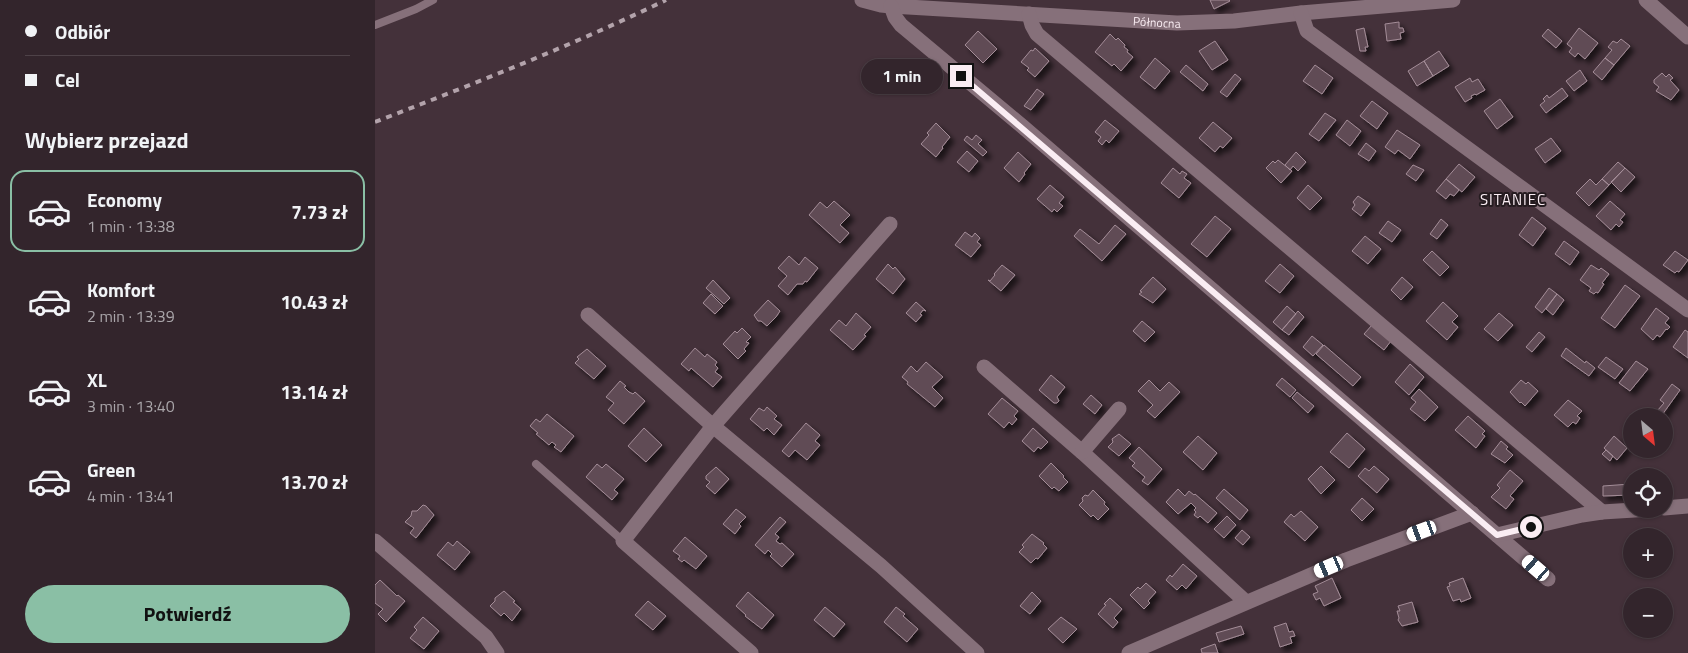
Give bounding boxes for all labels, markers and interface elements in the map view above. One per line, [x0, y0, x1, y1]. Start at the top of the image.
street label: Północna [1132, 11, 1181, 33]
text: Odbiór [55, 17, 110, 46]
callout: 1 min [861, 58, 943, 94]
text: 1 min [883, 64, 921, 88]
text: Cel [55, 65, 80, 94]
route end [950, 65, 972, 87]
text: Wybierz przejazd [25, 123, 189, 157]
text: Economy [87, 185, 162, 214]
district label: SITANIEC [1480, 188, 1546, 211]
icon: car [27, 189, 72, 234]
text: 7.73 zł [291, 197, 348, 226]
text: 1 min · 13:38 [87, 214, 175, 238]
text: Komfort [87, 275, 155, 304]
icon: car [27, 279, 72, 324]
text: 10.43 zł [281, 287, 348, 316]
text: 2 min · 13:39 [87, 304, 175, 328]
text: XL [87, 365, 107, 394]
icon: car [27, 369, 72, 414]
text: 13.14 zł [281, 377, 348, 406]
text: 3 min · 13:40 [87, 394, 175, 418]
north arrow [1623, 408, 1673, 458]
map controls [1623, 408, 1673, 638]
text: Green [87, 455, 136, 484]
icon: car [27, 459, 72, 504]
text: 13.70 zł [281, 467, 348, 496]
button: locate [1623, 468, 1673, 518]
text: 4 min · 13:41 [87, 484, 175, 508]
route start [1520, 516, 1542, 538]
car [1405, 519, 1438, 543]
button: + [1623, 528, 1673, 578]
car [1519, 552, 1552, 584]
car [1312, 554, 1345, 580]
button: Potwierdź [25, 585, 350, 643]
button: − [1623, 588, 1673, 638]

